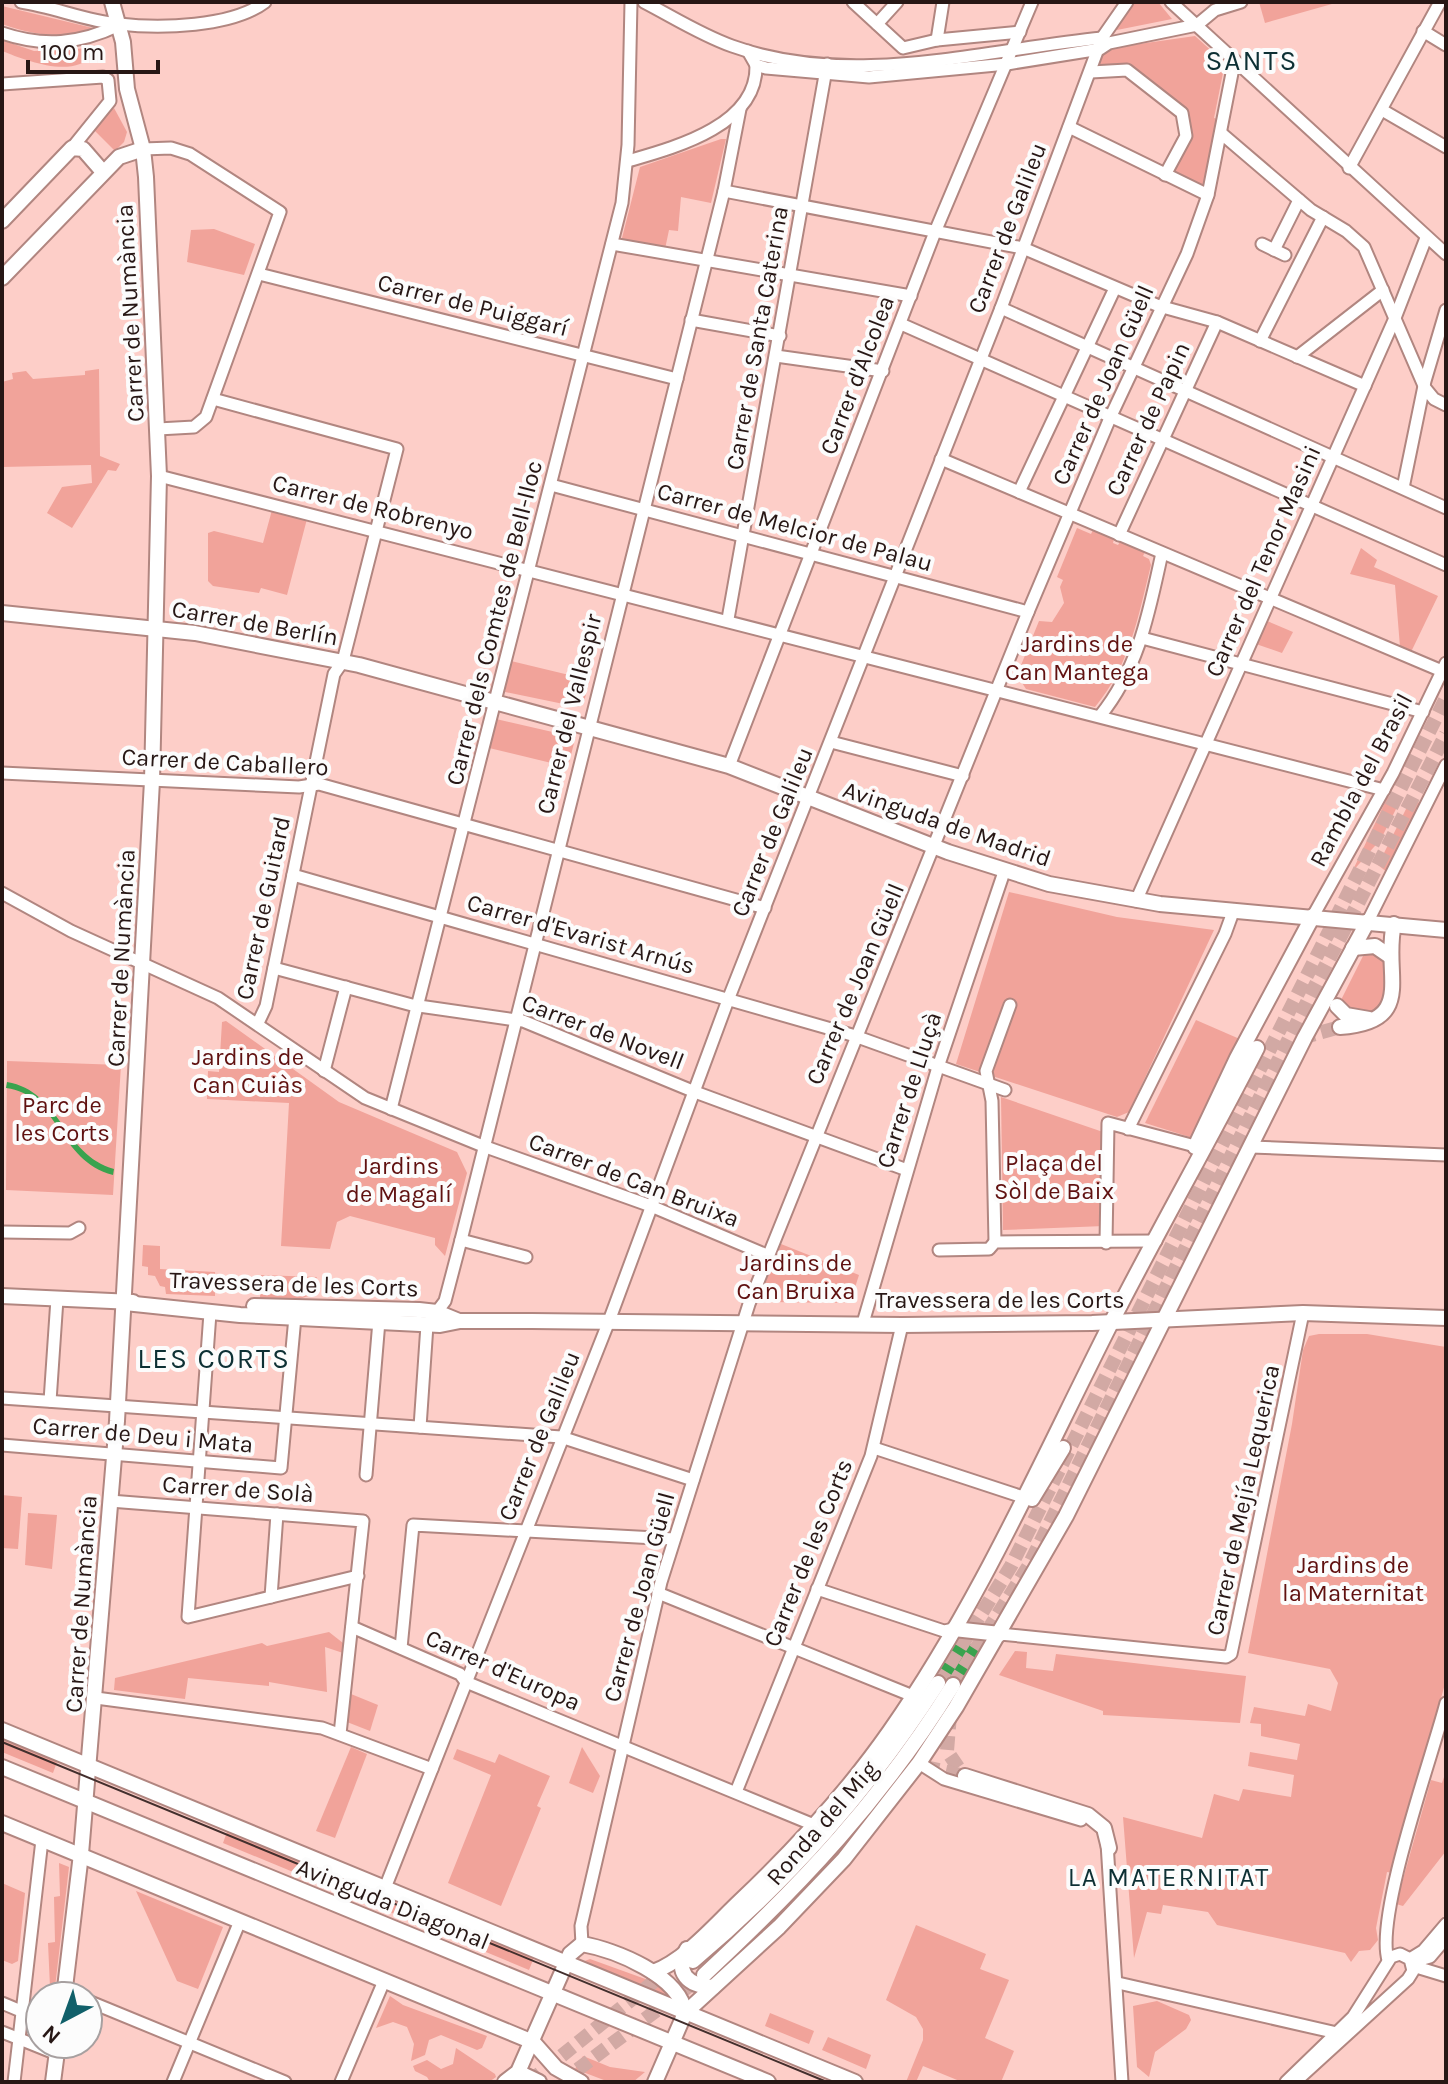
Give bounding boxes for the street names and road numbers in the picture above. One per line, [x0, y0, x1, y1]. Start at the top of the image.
street label: Carrer de Galileu [962, 139, 1052, 317]
street label: Carrer de Numància [110, 203, 150, 423]
street label: Carrer de Santa Caterina [720, 204, 794, 472]
street label: Carrer de Puiggarí [375, 268, 572, 342]
street label: Carrer de Joan Güell [1046, 281, 1160, 489]
street label: Carrer d'Alcolea [814, 292, 900, 458]
street label: Carrer de Papin [1100, 338, 1196, 500]
street label: Carrer del Tenor Masini [1199, 441, 1327, 681]
street label: Carrer dels Comtes de Bell-lloc [440, 458, 548, 788]
street label: Carrer de Robrenyo [270, 468, 476, 546]
street label: Carrer de Melcior de Palau [654, 477, 936, 577]
street label: Carrer de Berlín [170, 595, 340, 651]
street label: Carrer del Vallespir [531, 611, 607, 817]
street label: Rambla del Brasil [1303, 688, 1419, 872]
street label: Carrer de Caballero [121, 743, 329, 781]
street label: Carrer de Galileu [725, 743, 819, 921]
street label: Avinguda de Madrid [839, 775, 1055, 873]
street label: Carrer de Guitard [230, 814, 296, 1002]
street label: Carrer de Numància [101, 848, 141, 1068]
street label: Carrer de Joan Güell [800, 879, 910, 1089]
street label: Carrer d'Evarist Arnús [464, 888, 698, 980]
street label: Carrer de Novell [518, 988, 688, 1076]
street label: Carrer de Lluçà [871, 1008, 947, 1172]
street label: Carrer de Can Bruixa [525, 1127, 743, 1233]
street label: Travessera de les Corts [169, 1266, 419, 1302]
street label: Travessera de les Corts [875, 1286, 1125, 1314]
street label: Carrer de Galileu [492, 1347, 586, 1525]
street label: Carrer de Mejía Lequerica [1201, 1362, 1285, 1638]
street label: Carrer de Deu i Mata [32, 1411, 254, 1459]
street label: Carrer de les Corts [758, 1455, 858, 1651]
street label: Carrer de Solà [161, 1470, 315, 1508]
street label: Carrer de Joan Güell [598, 1489, 680, 1705]
street label: Carrer de Numància [59, 1494, 103, 1714]
street label: Carrer d'Europa [421, 1623, 585, 1717]
street label: Ronda del Mig [760, 1755, 884, 1891]
street label: Avinguda Diagonal [293, 1853, 493, 1955]

